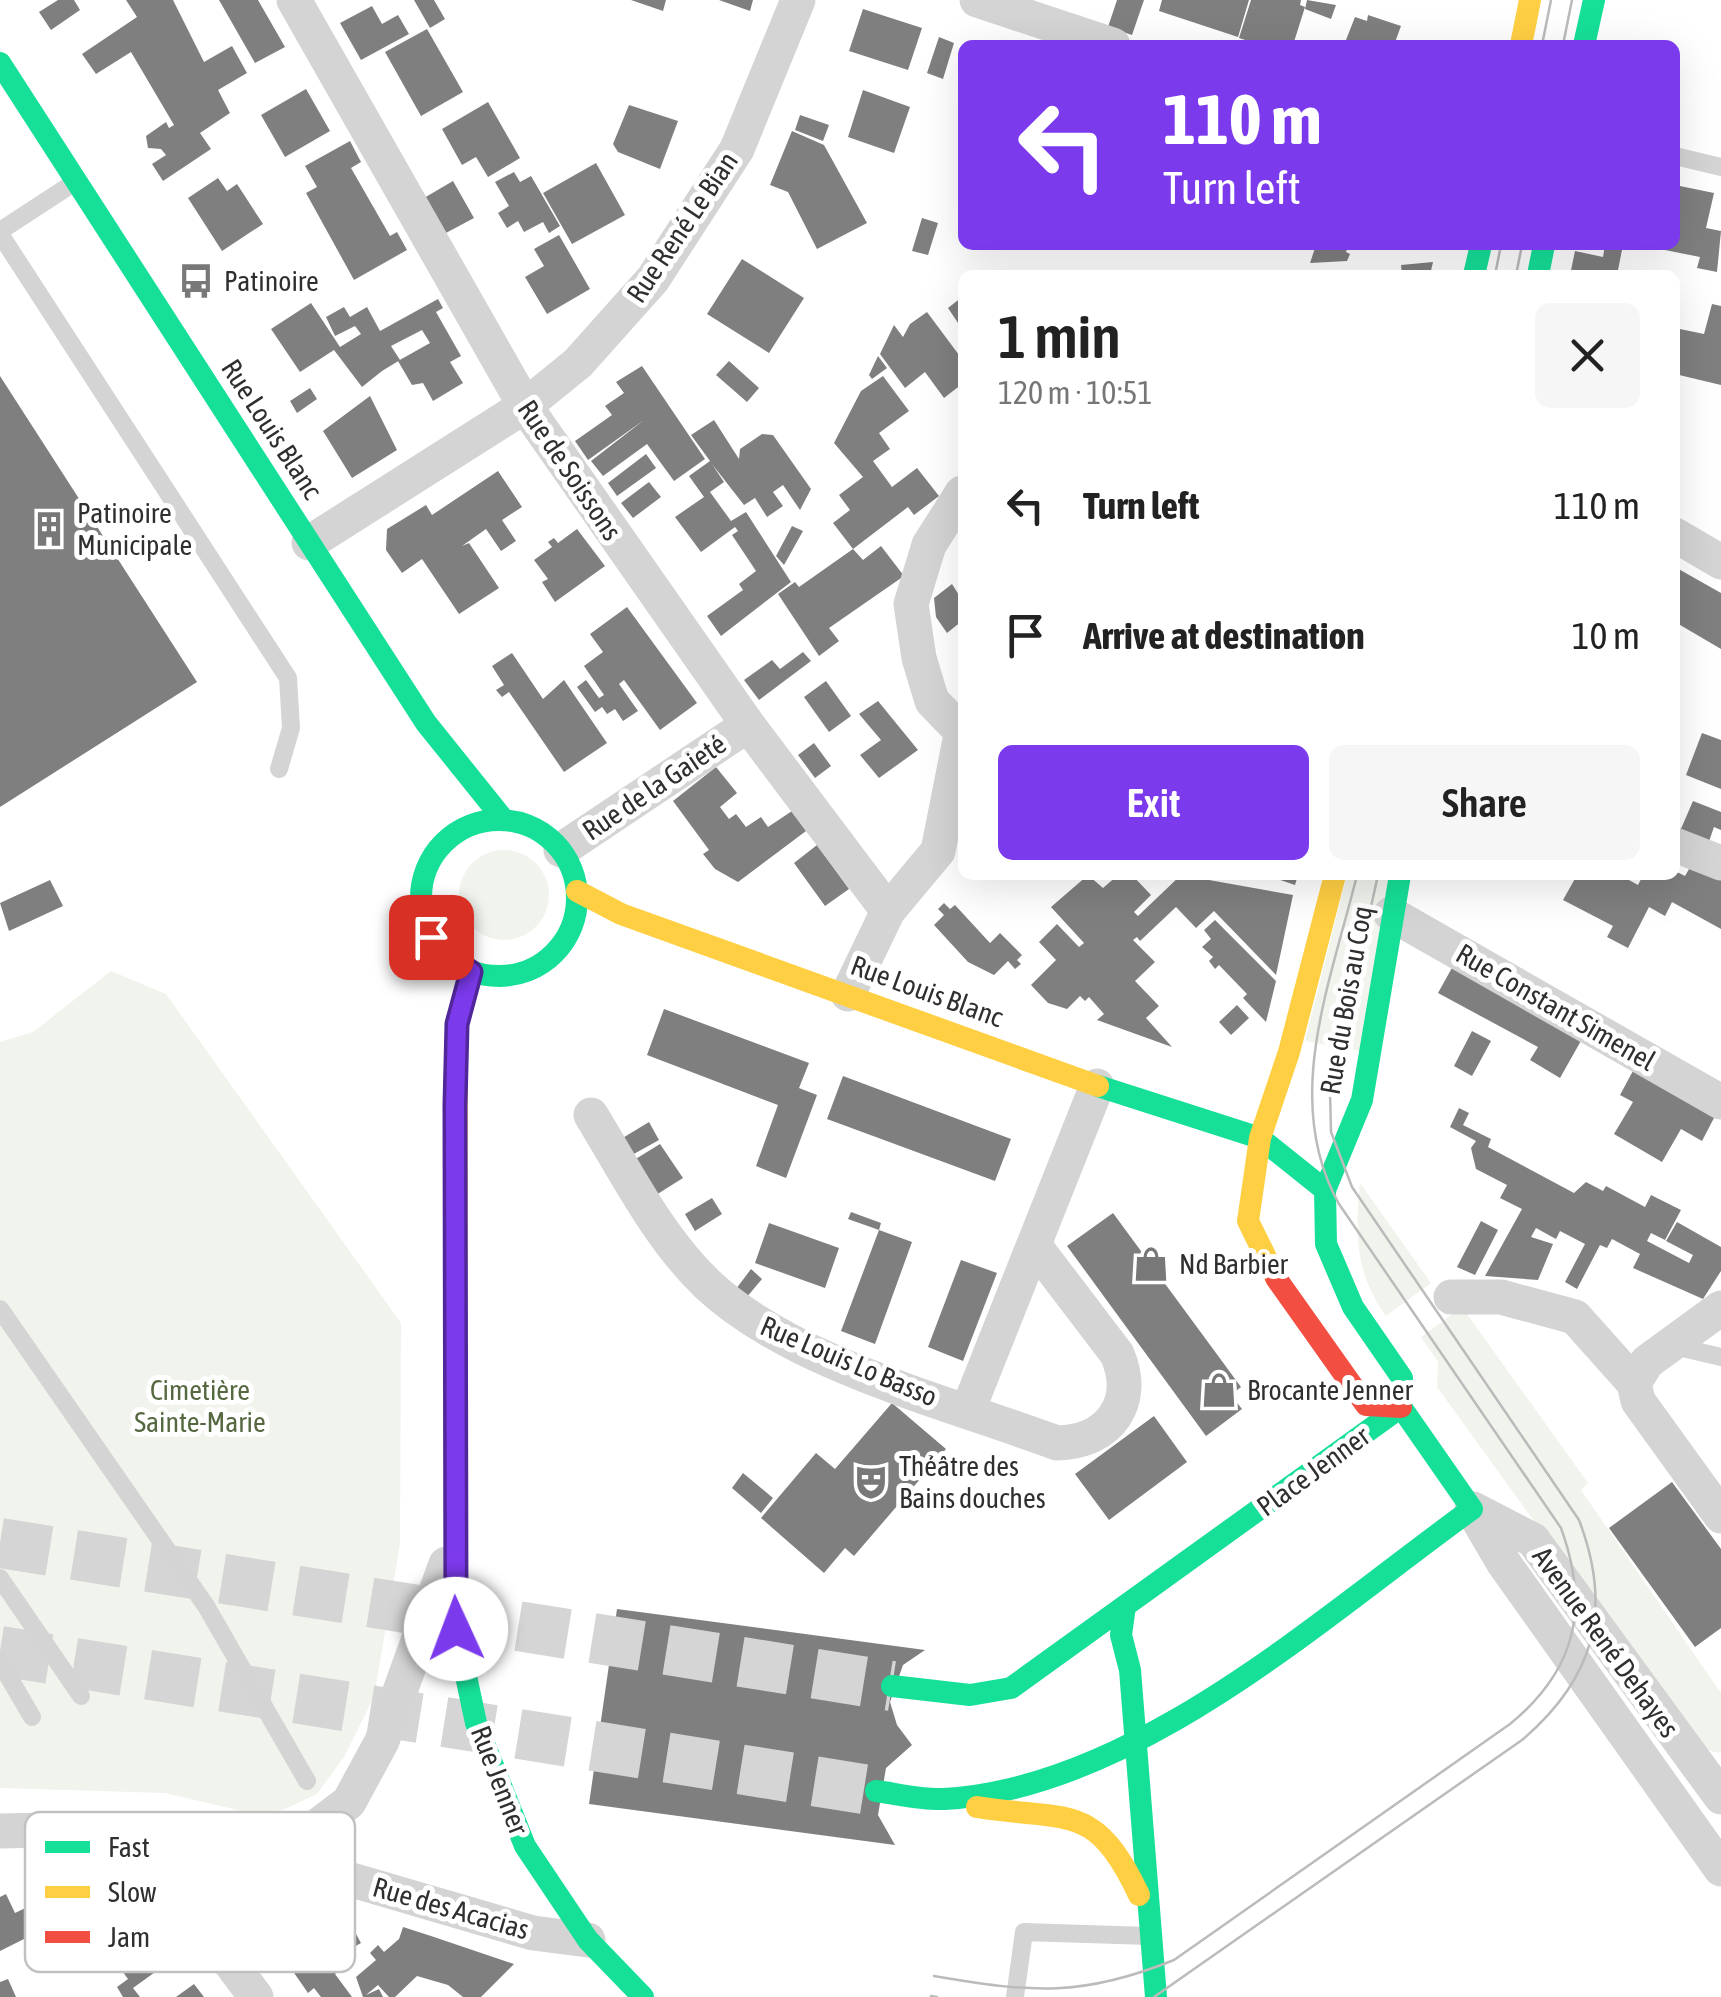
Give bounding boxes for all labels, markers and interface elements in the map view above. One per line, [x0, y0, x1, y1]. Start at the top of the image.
text: 110 m [1163, 79, 1322, 159]
icon: left [998, 80, 1128, 210]
street label: Rue René Le Bian [620, 146, 744, 308]
text: Turn left [1163, 162, 1301, 214]
bus stop icon: Patinoire [177, 262, 215, 300]
place label: Patinoire [224, 265, 319, 297]
text: 1 min [998, 302, 1121, 371]
button: close [1535, 303, 1640, 408]
street label: Rue Louis Blanc [215, 353, 329, 505]
text: 120 m · 10:51 [998, 374, 1153, 411]
street label: Rue de Soissons [512, 394, 628, 546]
icon: left [998, 478, 1053, 533]
text: Turn left [1083, 484, 1199, 527]
text: 110 m [1554, 484, 1640, 527]
place label: Patinoire Municipale [77, 497, 192, 561]
building icon: Patinoire Municipale [30, 510, 68, 548]
icon: arrive [998, 608, 1053, 663]
text: Arrive at destination [1083, 614, 1365, 657]
text: 10 m [1572, 614, 1640, 657]
street label: Rue de la Gaieté [576, 727, 732, 847]
button: Exit [998, 745, 1309, 860]
button: Share [1329, 745, 1640, 860]
pin [389, 895, 474, 980]
street label: Rue du Bois au Coq [1314, 903, 1378, 1097]
icon: arrive [404, 910, 459, 965]
street label: Rue Constant Simenel [1451, 937, 1662, 1077]
street label: Rue Louis Blanc [847, 949, 1008, 1034]
shop icon: Nd Barbier [1132, 1245, 1170, 1283]
place label: Nd Barbier [1179, 1248, 1289, 1280]
street label: Rue Louis Lo Basso [756, 1309, 942, 1413]
shop icon: Brocante Jenner [1200, 1371, 1238, 1409]
park label: Cimetière Sainte-Marie [134, 1374, 266, 1438]
place label: Brocante Jenner [1247, 1374, 1414, 1406]
street label: Place Jenner [1251, 1419, 1376, 1522]
place label: Théâtre des Bains douches [899, 1450, 1046, 1514]
theatre icon: Théâtre des Bains douches [852, 1463, 890, 1501]
street label: Avenue René Dehayes [1526, 1541, 1686, 1743]
position arrow [404, 1577, 508, 1681]
street label: Rue Jenner [465, 1721, 536, 1840]
legend [25, 1812, 355, 1972]
text: Fast [108, 1831, 150, 1863]
street label: Rue des Acacias [369, 1870, 533, 1946]
text: Slow [108, 1876, 157, 1908]
text: Jam [108, 1921, 150, 1953]

